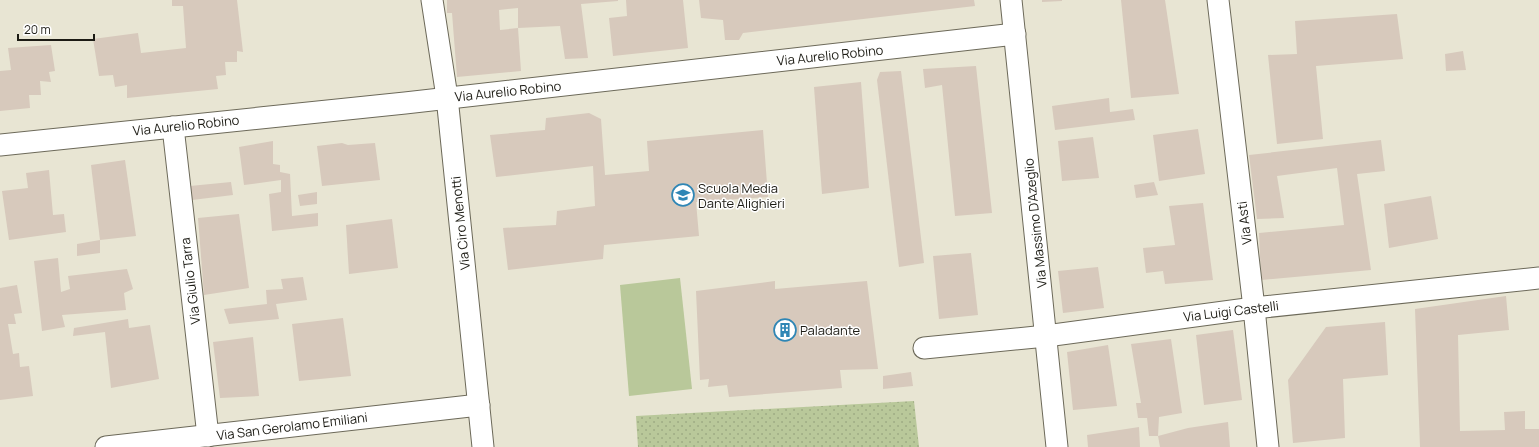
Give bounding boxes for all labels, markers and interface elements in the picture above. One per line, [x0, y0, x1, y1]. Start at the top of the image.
scale bar [18, 16, 94, 42]
text: 20 m [24, 21, 51, 38]
street label: Via Aurelio Robino [776, 40, 884, 70]
street label: Via Aurelio Robino [454, 76, 562, 106]
street label: Via Aurelio Robino [132, 110, 240, 140]
street label: Via Massimo D'Azeglio [1019, 157, 1051, 289]
street label: Via Ciro Menotti [446, 175, 474, 271]
place label: Scuola Media Dante Alighieri [698, 179, 785, 212]
school or university icon: Scuola Media Dante Alighieri [670, 182, 696, 208]
street label: Via Asti [1232, 200, 1256, 246]
street label: Via Giulio Tarra [176, 237, 204, 325]
street label: Via Luigi Castelli [1182, 296, 1280, 326]
building icon: Paladante [772, 317, 798, 343]
place label: Paladante [800, 321, 861, 339]
street label: Via San Gerolamo Emiliani [215, 408, 369, 444]

